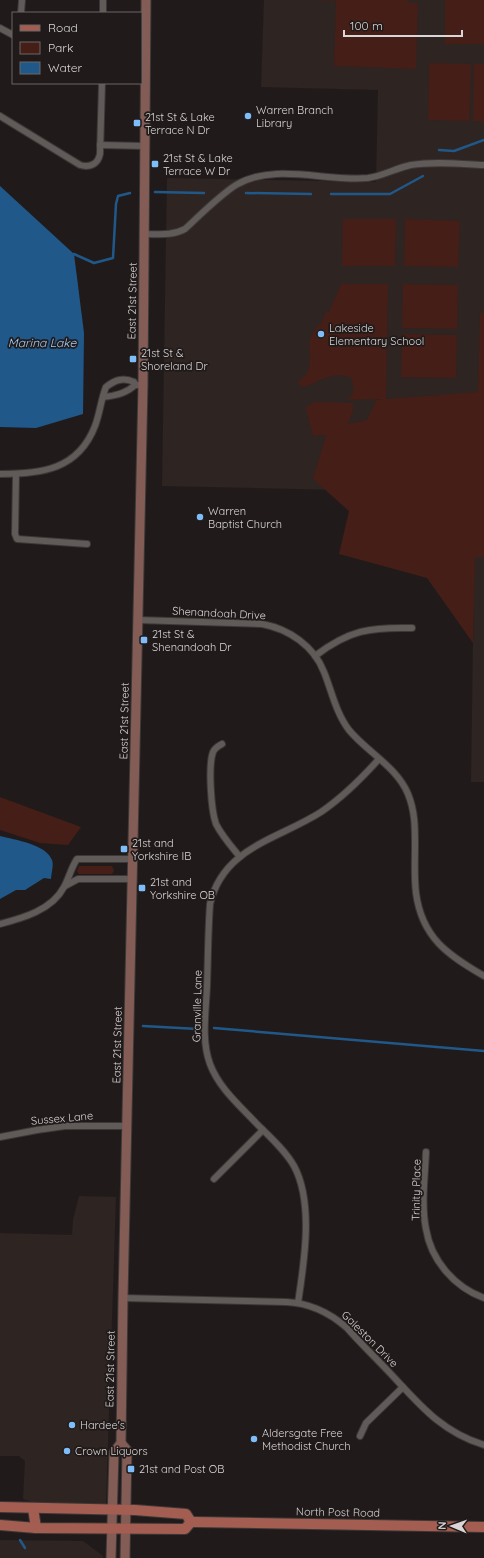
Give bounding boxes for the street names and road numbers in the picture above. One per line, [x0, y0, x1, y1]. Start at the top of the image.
street label: East 21st Street [124, 262, 140, 340]
street label: Shenandoah Drive [172, 604, 266, 622]
street label: East 21st Street [116, 682, 132, 760]
street label: Granville Lane [189, 970, 205, 1042]
street label: East 21st Street [109, 1006, 125, 1084]
street label: Sussex Lane [30, 1108, 94, 1128]
street label: Trinity Place [408, 1159, 424, 1221]
street label: Galeston Drive [339, 1308, 401, 1370]
street label: East 21st Street [102, 1330, 118, 1408]
street label: North Post Road [296, 1504, 380, 1520]

